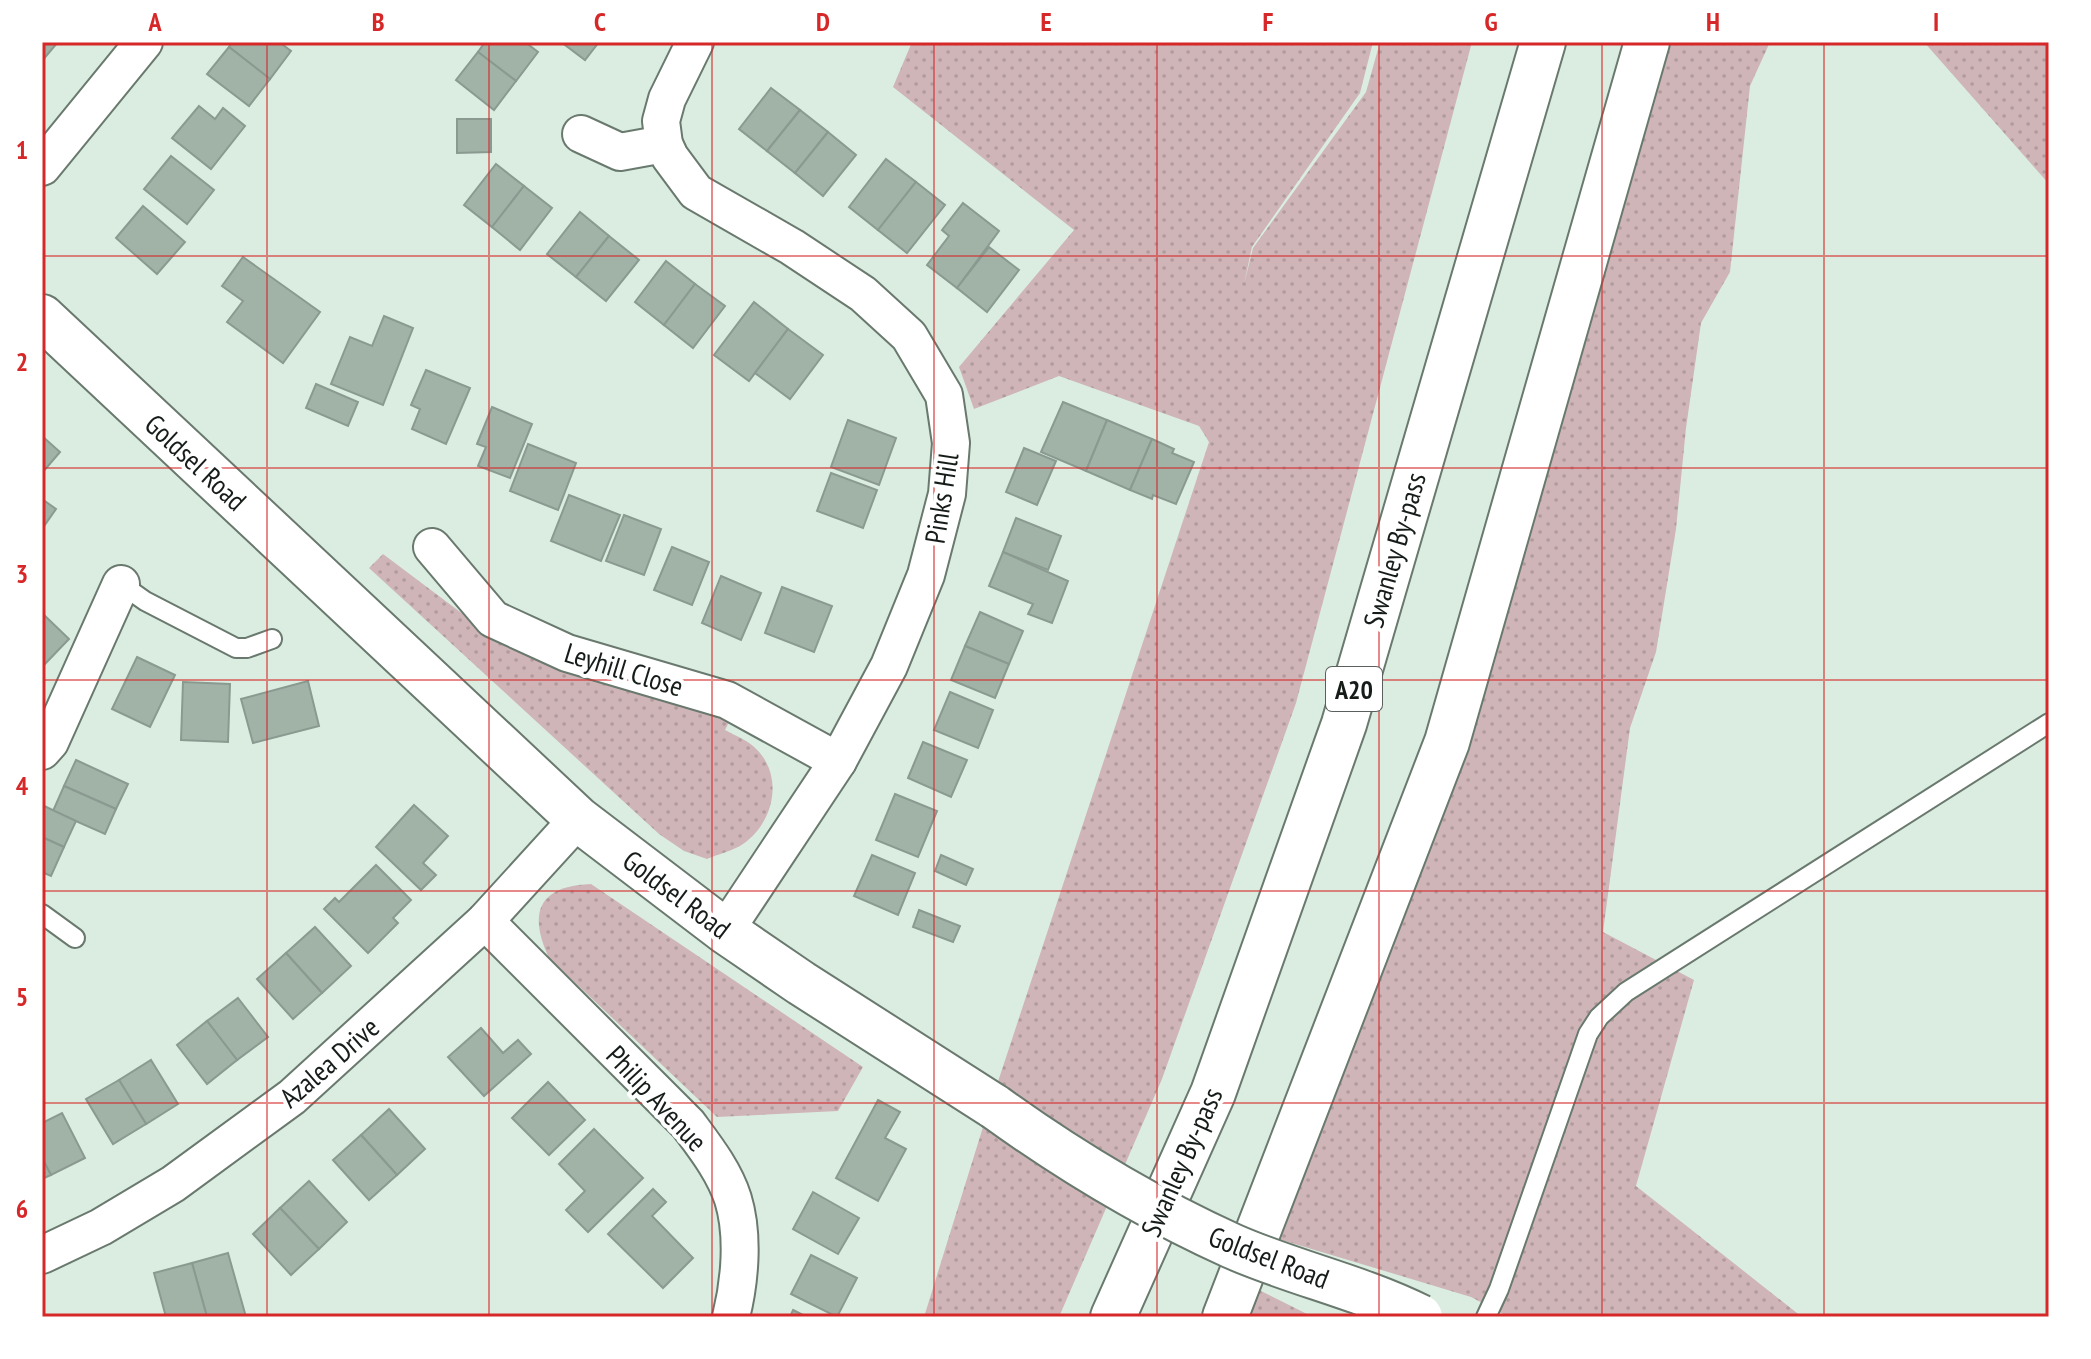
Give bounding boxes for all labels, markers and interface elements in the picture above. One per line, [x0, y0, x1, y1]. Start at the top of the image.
text: A [147, 5, 162, 38]
text: B [372, 5, 385, 38]
text: C [594, 5, 606, 38]
text: D [816, 5, 830, 38]
text: E [1040, 5, 1052, 38]
text: F [1263, 5, 1274, 38]
text: G [1484, 5, 1498, 38]
text: H [1706, 5, 1720, 38]
text: I [1933, 5, 1939, 38]
text: 1 [16, 133, 28, 166]
text: 2 [16, 345, 28, 378]
street label: Goldsel Road [137, 406, 255, 518]
street label: Pinks Hill [916, 450, 966, 546]
street label: Swanley By-pass [1354, 468, 1434, 632]
text: 3 [16, 557, 28, 590]
street label: Leyhill Close [560, 633, 688, 705]
road number: A20 [1326, 667, 1382, 711]
text: 4 [16, 769, 29, 802]
street label: Goldsel Road [616, 841, 738, 947]
text: 5 [16, 980, 28, 1013]
street label: Azalea Drive [272, 1009, 386, 1115]
street label: Philip Avenue [599, 1037, 715, 1159]
street label: Swanley By-pass [1132, 1082, 1230, 1242]
text: 6 [16, 1192, 28, 1225]
street label: Goldsel Road [1204, 1217, 1334, 1297]

